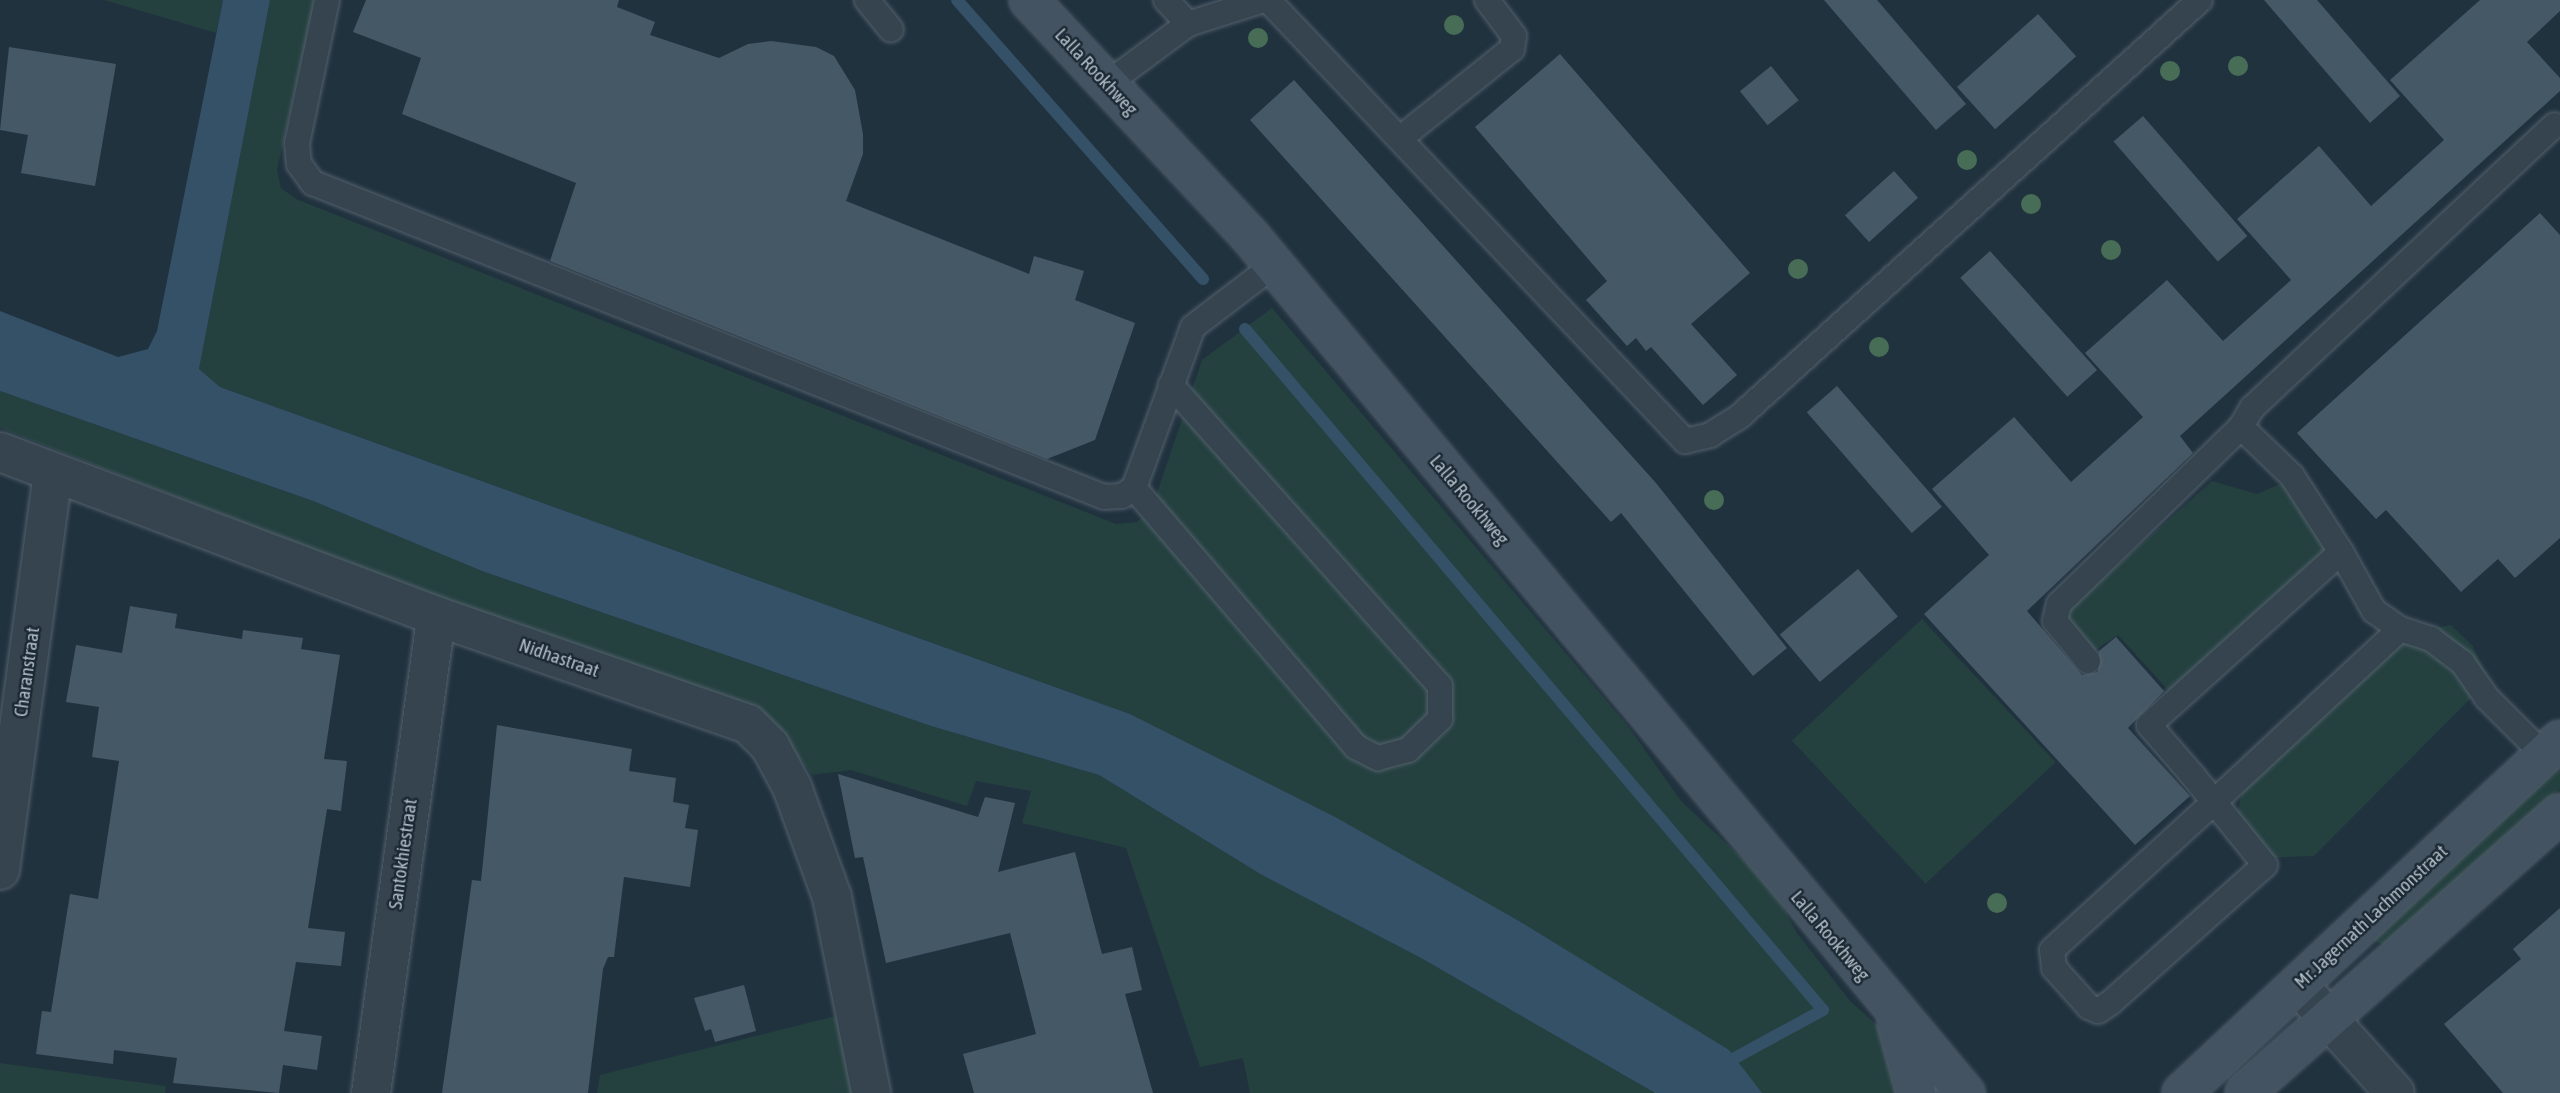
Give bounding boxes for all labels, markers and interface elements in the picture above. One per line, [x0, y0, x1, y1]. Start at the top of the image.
street label: Lalla Rookhweg [1050, 24, 1142, 120]
street label: Lalla Rookhweg [1425, 450, 1513, 550]
street label: Charanstraat [9, 626, 45, 718]
street label: Nidhastraat [516, 634, 602, 682]
street label: Santokhiestraat [384, 797, 422, 911]
street label: Mr. Jagernath Lachmonstraat [2290, 840, 2452, 994]
street label: Lalla Rookhweg [1786, 886, 1874, 986]

